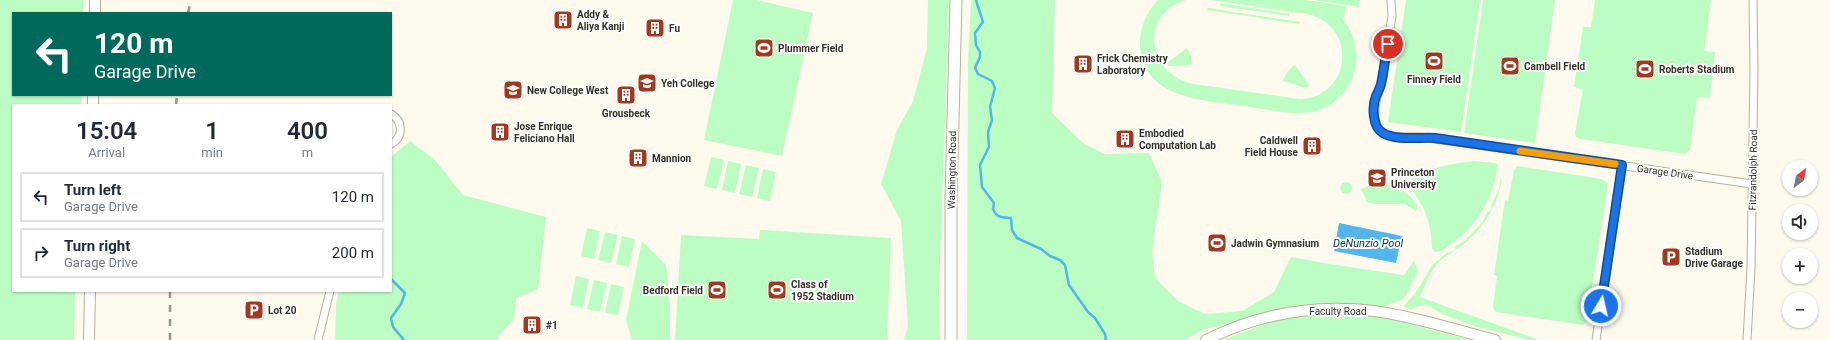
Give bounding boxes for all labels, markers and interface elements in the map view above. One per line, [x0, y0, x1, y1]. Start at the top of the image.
building icon: Addy & Aliya Kanji [552, 9, 574, 31]
place label: Addy & Aliya Kanji [577, 9, 625, 32]
building icon: Fu [644, 17, 666, 39]
place label: Fu [669, 23, 680, 34]
text: 120 m [94, 27, 173, 60]
pin [1371, 27, 1405, 61]
icon: left [28, 28, 80, 80]
icon: arrive [1377, 33, 1399, 55]
sports icon: Plummer Field [753, 37, 775, 59]
place label: Plummer Field [778, 43, 844, 54]
sports icon: Finney Field [1423, 50, 1445, 72]
building icon: Frick Chemistry Laboratory [1072, 53, 1094, 75]
place label: Frick Chemistry Laboratory [1097, 53, 1169, 76]
sports icon: Cambell Field [1499, 55, 1521, 77]
sports icon: Roberts Stadium [1634, 58, 1656, 80]
text: Garage Drive [94, 61, 196, 82]
place label: Cambell Field [1524, 61, 1586, 72]
place label: Roberts Stadium [1659, 64, 1735, 75]
school or university icon: Yeh College [636, 72, 658, 94]
place label: Finney Field [1407, 74, 1461, 85]
place label: Yeh College [661, 78, 715, 89]
school or university icon: New College West [502, 79, 524, 101]
building icon: Grousbeck [615, 84, 637, 106]
place label: New College West [527, 85, 609, 96]
place label: Grousbeck [602, 108, 651, 119]
text: 15:04 [76, 117, 137, 145]
text: 1 [205, 117, 219, 145]
text: 400 [287, 117, 328, 145]
building icon: Jose Enrique Feliciano Hall [489, 121, 511, 143]
place label: Jose Enrique Feliciano Hall [514, 121, 575, 144]
building icon: Embodied Computation Lab [1114, 128, 1136, 150]
place label: Embodied Computation Lab [1139, 128, 1216, 151]
street label: Fitzrandolph Road [1747, 130, 1759, 210]
street label: Washington Road [946, 131, 958, 209]
place label: Caldwell Field House [1245, 135, 1299, 158]
building icon: Caldwell Field House [1301, 135, 1323, 157]
text: Arrival [88, 145, 125, 160]
text: min [201, 145, 223, 160]
text: m [302, 145, 313, 160]
building icon: Mannion [627, 147, 649, 169]
place label: Mannion [652, 153, 692, 164]
north arrow [1782, 160, 1818, 196]
map controls [1782, 160, 1818, 328]
street label: Garage Drive [1636, 163, 1694, 181]
school or university icon: Princeton University [1366, 167, 1388, 189]
place label: Princeton University [1391, 167, 1437, 190]
text: Turn left [64, 181, 121, 199]
icon: left [30, 186, 52, 208]
text: 120 m [332, 188, 374, 206]
text: Garage Drive [64, 199, 138, 214]
button: sound [1782, 204, 1818, 240]
sports icon: Jadwin Gymnasium [1206, 232, 1228, 254]
text: Turn right [64, 237, 130, 255]
water label: DeNunzio Pool [1333, 237, 1403, 250]
place label: Jadwin Gymnasium [1231, 238, 1320, 249]
icon: right [30, 242, 52, 264]
text: 200 m [332, 244, 374, 262]
parking icon: Stadium Drive Garage [1660, 246, 1682, 268]
place label: Stadium Drive Garage [1685, 246, 1743, 269]
button: + [1782, 248, 1818, 284]
text: Garage Drive [64, 255, 138, 270]
sports icon: Bedford Field [706, 279, 728, 301]
sports icon: Class of 1952 Stadium [766, 279, 788, 301]
place label: Class of 1952 Stadium [791, 279, 854, 302]
place label: Bedford Field [643, 285, 703, 296]
position arrow [1580, 285, 1622, 327]
button: − [1782, 292, 1818, 328]
parking icon: Lot 20 [243, 299, 265, 321]
place label: Lot 20 [268, 305, 297, 316]
street label: Faculty Road [1309, 306, 1367, 317]
building icon: #1 [521, 314, 543, 336]
place label: #1 [546, 320, 558, 331]

